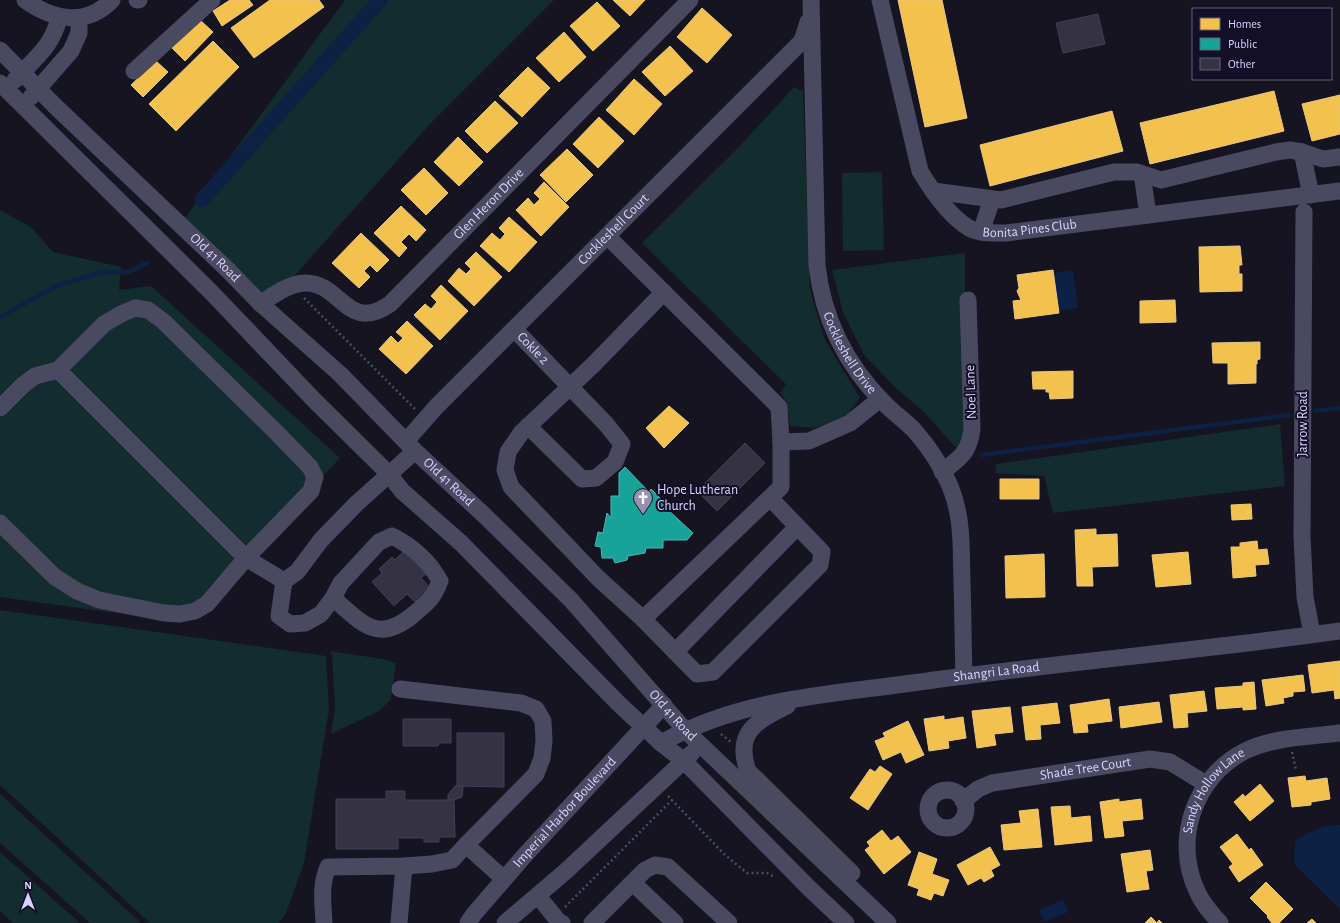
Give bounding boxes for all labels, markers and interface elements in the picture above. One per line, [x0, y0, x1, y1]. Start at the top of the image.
legend [1192, 8, 1332, 80]
text: Homes [1228, 18, 1261, 30]
text: Public [1228, 38, 1257, 50]
text: Other [1228, 58, 1255, 70]
street label: Glen Heron Drive [451, 166, 527, 242]
street label: Cockleshell Court [575, 191, 652, 268]
street label: Bonita Pines Club [982, 217, 1078, 240]
street label: Old 41 Road [187, 231, 243, 285]
street label: Cockleshell Drive [820, 310, 879, 397]
street label: Cokle 2 [514, 330, 551, 367]
street label: Noel Lane [963, 365, 979, 419]
street label: Jarrow Road [1296, 391, 1310, 457]
street label: Old 41 Road [420, 455, 477, 509]
place label: Hope Lutheran Church [657, 483, 738, 513]
church icon: Hope Lutheran Church [632, 487, 654, 515]
street label: Shangri La Road [952, 660, 1040, 684]
street label: Old 41 Road [646, 687, 699, 744]
street label: Sandy Hollow Lane [1181, 746, 1247, 835]
street label: Imperial Harbor Boulevard [510, 754, 619, 870]
street label: Shade Tree Court [1039, 755, 1132, 783]
north arrow [8, 875, 48, 915]
text: N [24, 880, 32, 891]

